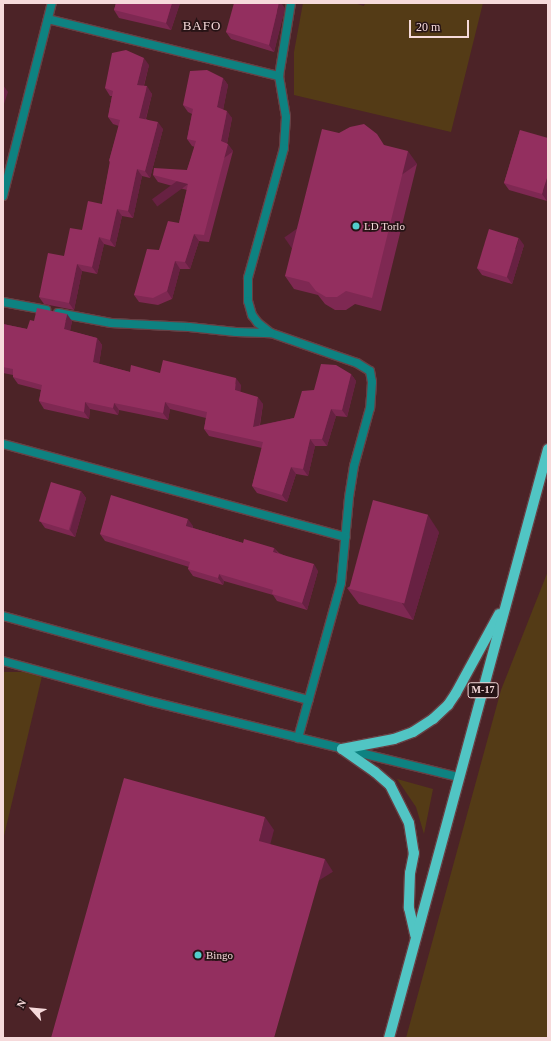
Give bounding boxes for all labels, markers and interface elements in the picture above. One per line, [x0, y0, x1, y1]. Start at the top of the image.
scale bar [411, 12, 471, 38]
district label: BAFO [183, 18, 221, 34]
text: 20 m [416, 20, 440, 34]
place label: LD Torlo [364, 219, 405, 233]
marker: LD Torlo [351, 221, 361, 231]
road number: M-17 [467, 682, 499, 698]
place label: Bingo [206, 948, 233, 962]
marker: Bingo [193, 950, 203, 960]
north arrow [12, 989, 52, 1029]
text: N [14, 997, 28, 1010]

